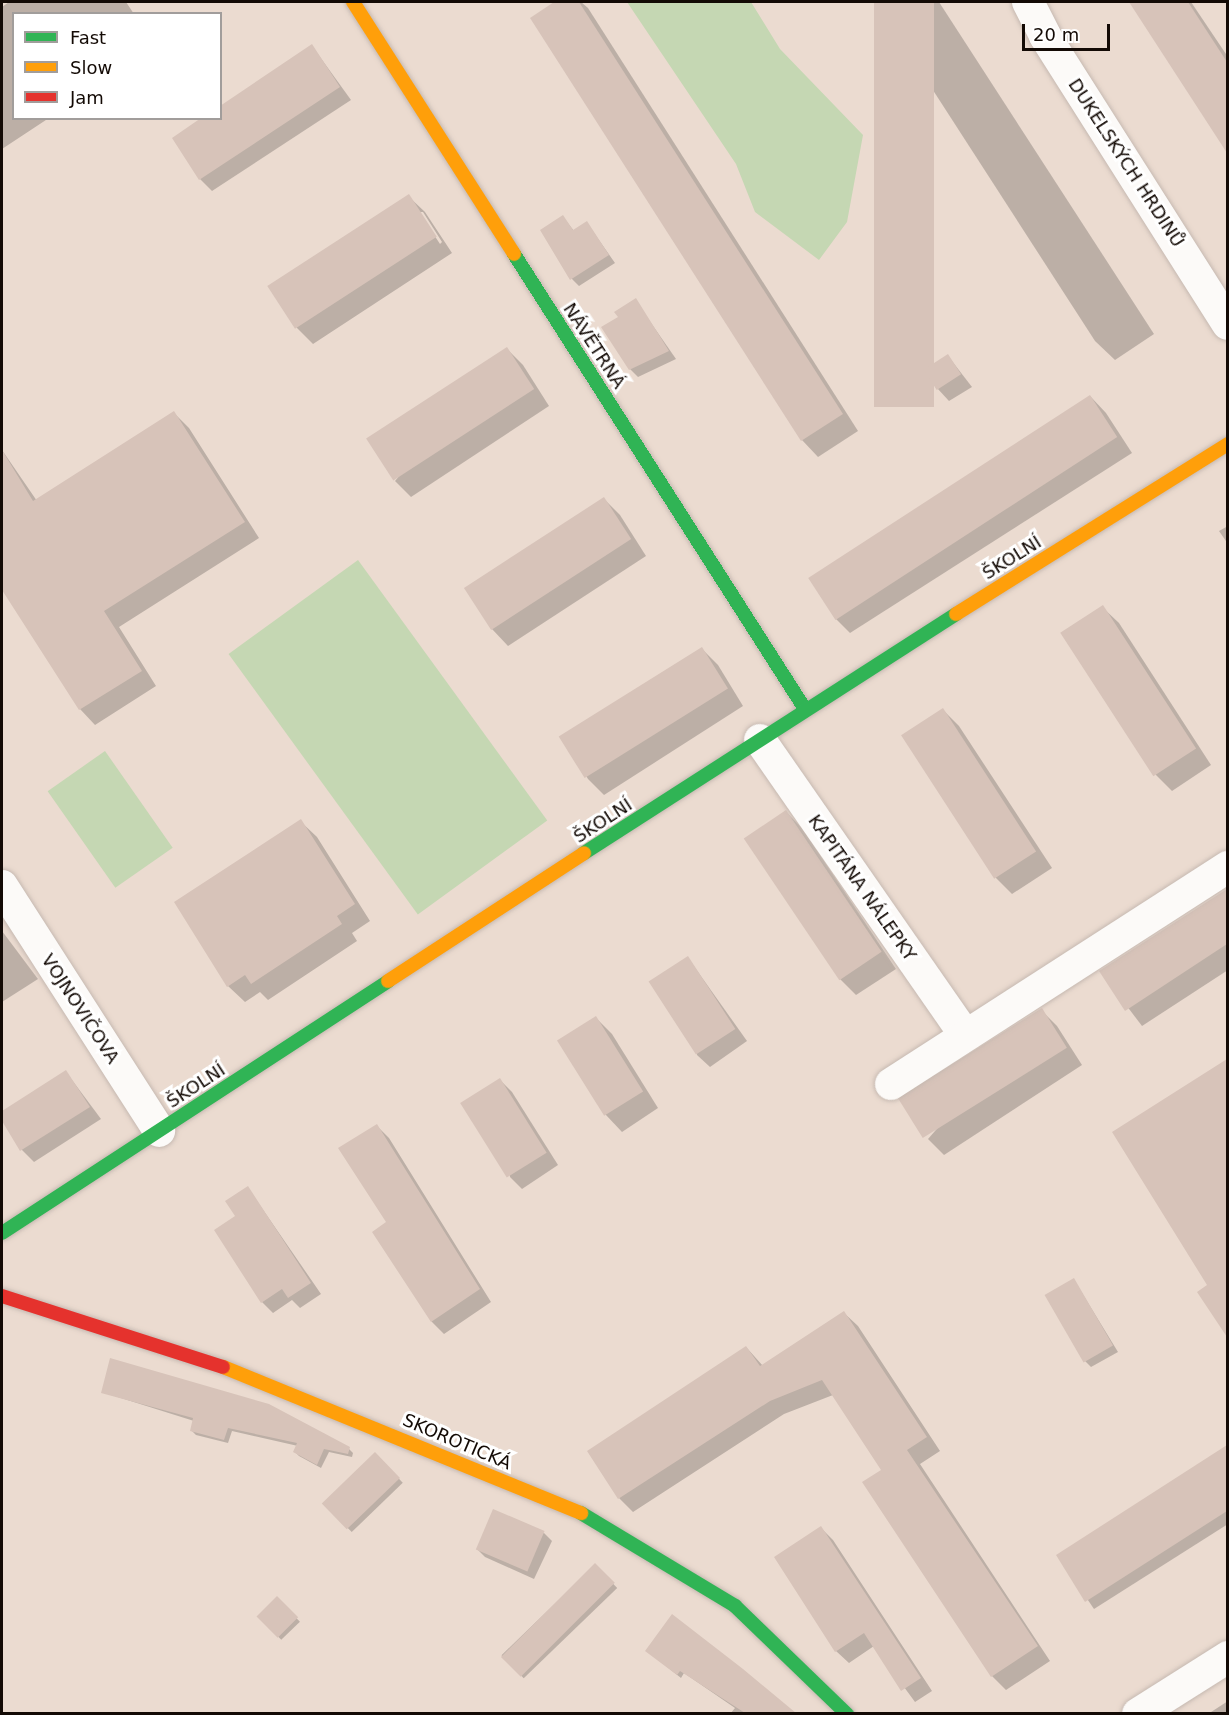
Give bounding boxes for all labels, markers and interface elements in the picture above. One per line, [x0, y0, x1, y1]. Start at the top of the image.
legend [12, 12, 222, 120]
scale bar [1025, 12, 1114, 50]
text: 20 m [1033, 24, 1079, 45]
text: Fast [70, 27, 106, 48]
text: Slow [70, 57, 112, 78]
street label: DUKELSKÝCH HRDINŮ [1063, 75, 1189, 251]
text: Jam [70, 87, 104, 108]
street label: NÁVĚTRNÁ [558, 299, 630, 393]
street label: ŠKOLNÍ [979, 532, 1045, 584]
street label: ŠKOLNÍ [570, 794, 636, 848]
street label: KAPITÁNA NÁLEPKY [803, 811, 921, 965]
street label: VOJNOVIČOVA [37, 950, 123, 1068]
street label: ŠKOLNÍ [163, 1059, 229, 1113]
street label: SKOROTICKÁ [400, 1409, 514, 1475]

